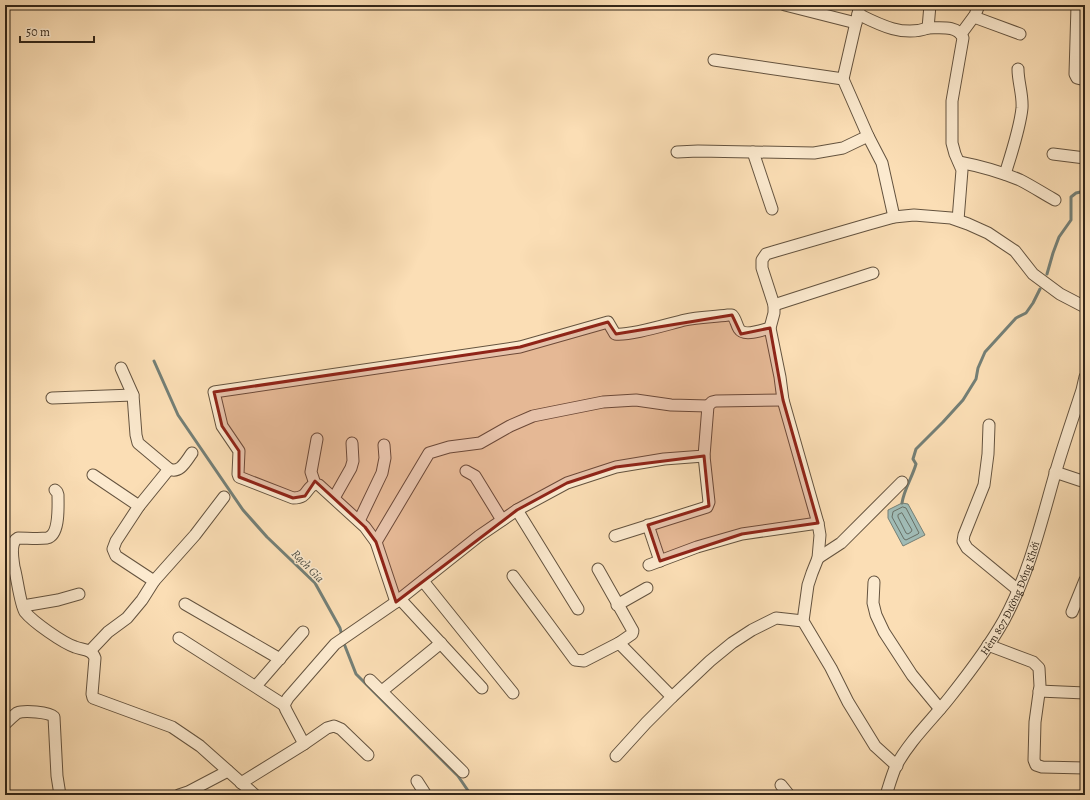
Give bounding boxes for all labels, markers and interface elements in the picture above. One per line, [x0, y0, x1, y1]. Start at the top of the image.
scale bar [20, 18, 94, 44]
text: 50 m [26, 24, 50, 40]
street label: Hẻm 807 Đường Đồng Khởi [977, 539, 1043, 658]
water label: Rạch Gia [288, 546, 328, 586]

